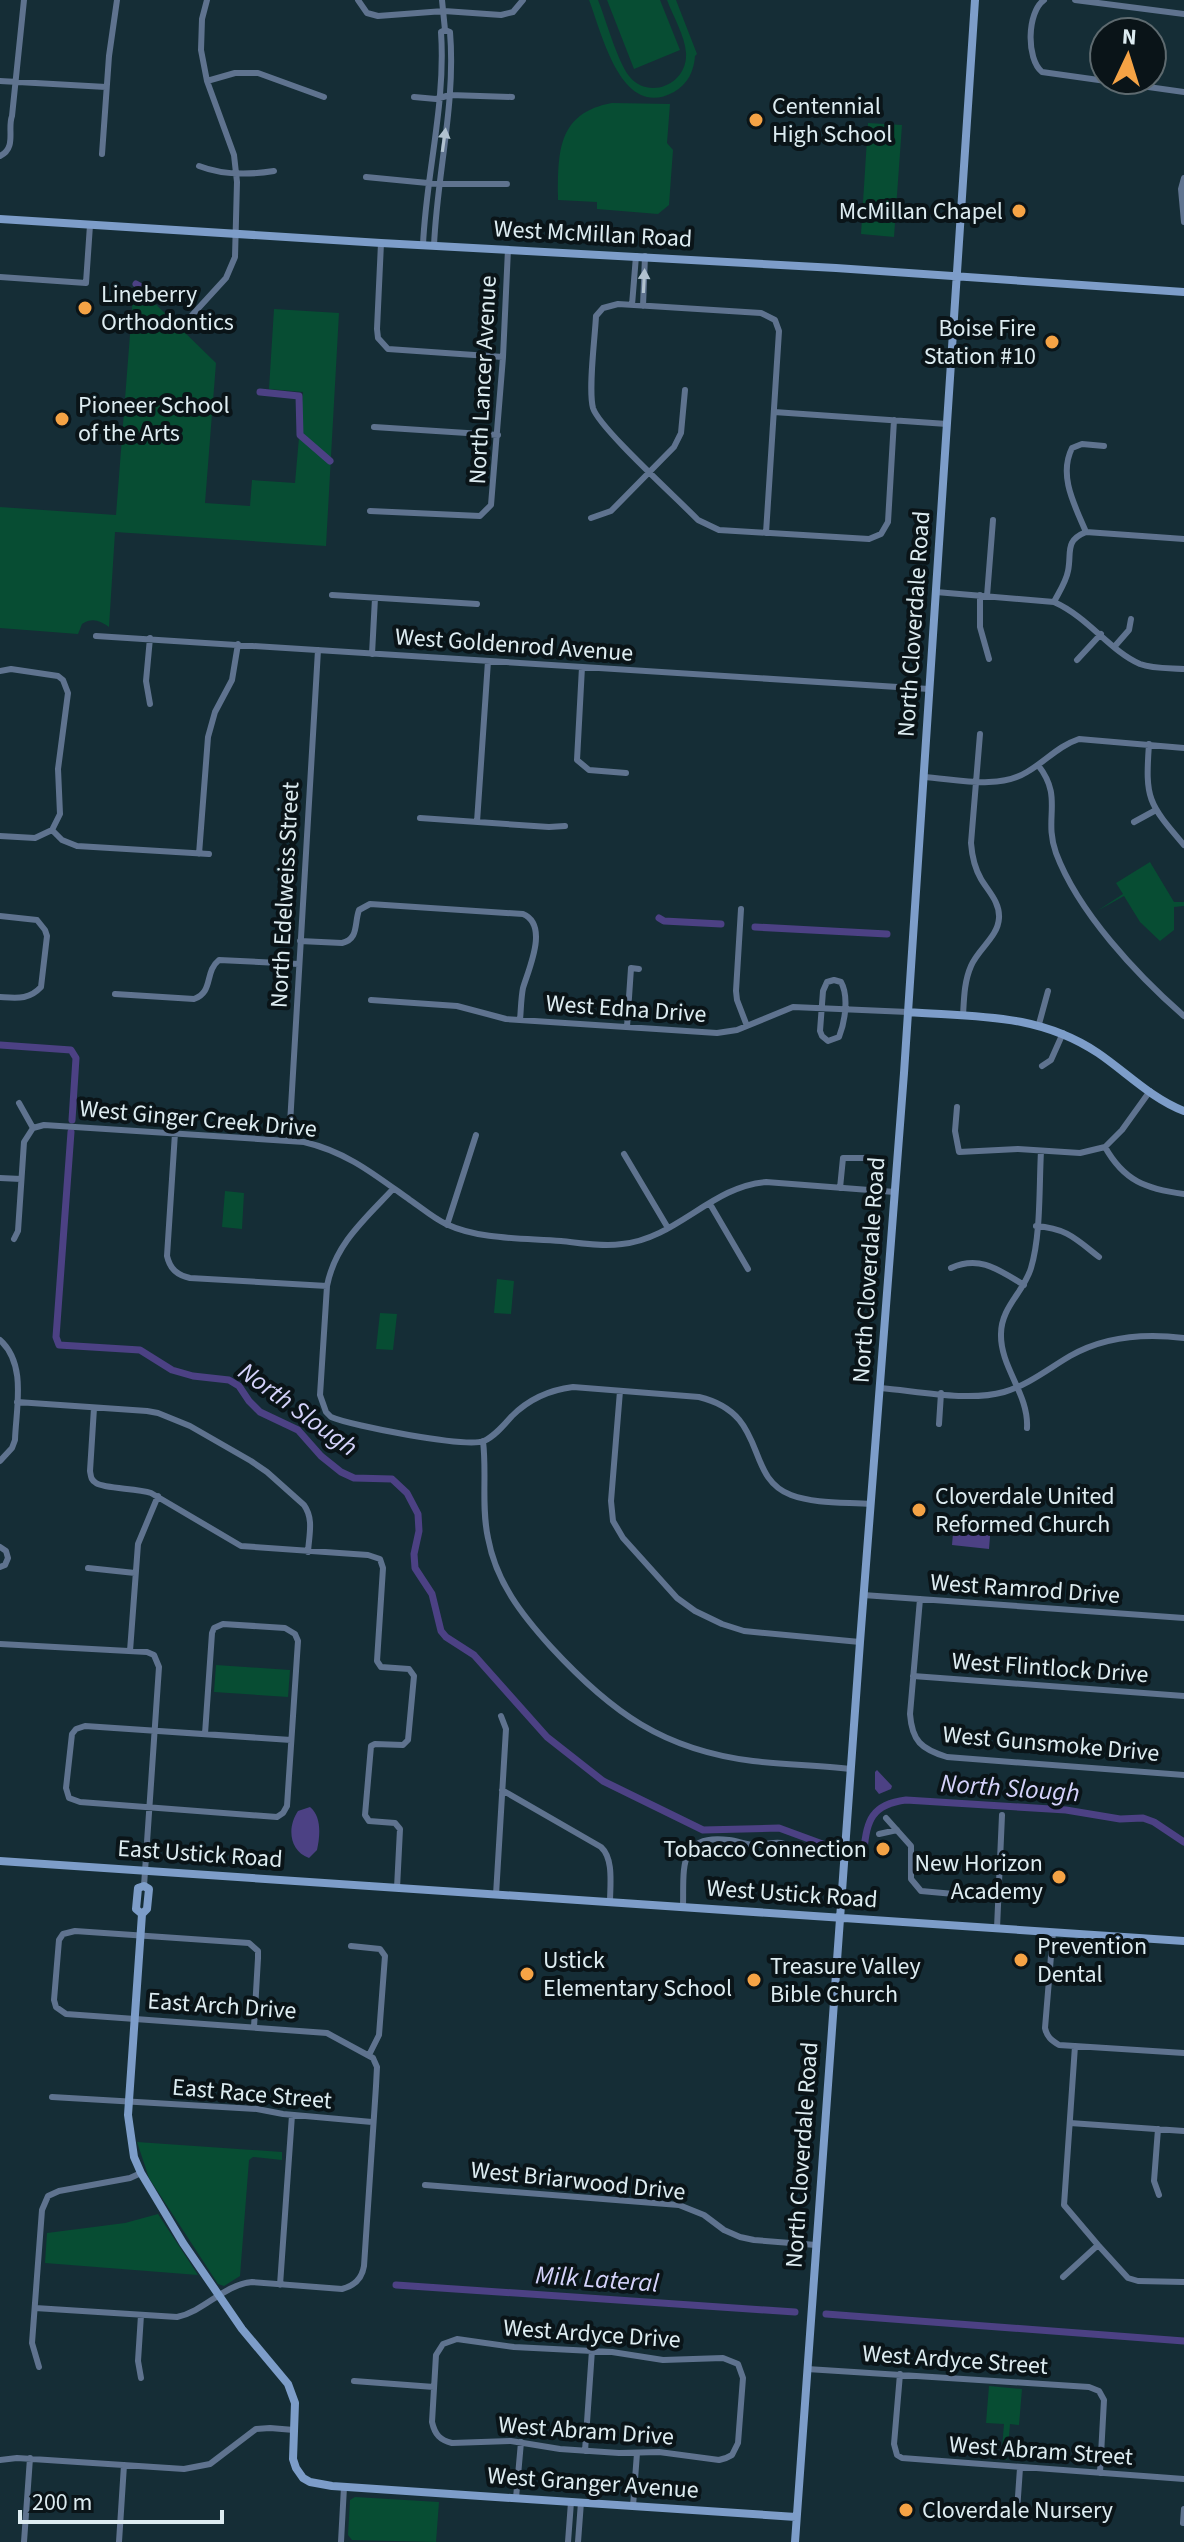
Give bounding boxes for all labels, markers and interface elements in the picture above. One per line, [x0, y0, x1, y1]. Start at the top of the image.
north arrow [1088, 16, 1168, 96]
text: N [1121, 21, 1138, 54]
place label: Centennial High School [772, 89, 892, 152]
marker: Centennial High School [747, 111, 765, 129]
one-way arrow [438, 128, 451, 153]
place label: McMillan Chapel [839, 194, 1003, 229]
marker: McMillan Chapel [1010, 202, 1028, 220]
street label: West McMillan Road [493, 211, 693, 257]
one-way arrow [638, 268, 651, 293]
street label: North Lancer Avenue [460, 275, 506, 485]
place label: Lineberry Orthodontics [101, 277, 234, 340]
marker: Lineberry Orthodontics [76, 299, 94, 317]
place label: Boise Fire Station #10 [924, 311, 1036, 374]
marker: Boise Fire Station #10 [1043, 333, 1061, 351]
place label: Pioneer School of the Arts [78, 388, 230, 451]
marker: Pioneer School of the Arts [53, 410, 71, 428]
street label: North Cloverdale Road [889, 510, 939, 738]
street label: West Goldenrod Avenue [394, 619, 634, 671]
street label: North Edelweiss Street [262, 781, 308, 1009]
street label: West Edna Drive [544, 986, 708, 1032]
street label: West Ginger Creek Drive [78, 1091, 318, 1147]
street label: North Cloverdale Road [844, 1156, 894, 1384]
water label: North Slough [231, 1353, 365, 1465]
place label: Cloverdale United Reformed Church [935, 1479, 1115, 1542]
marker: Cloverdale United Reformed Church [910, 1501, 928, 1519]
street label: West Ramrod Drive [929, 1565, 1121, 1613]
street label: West Flintlock Drive [950, 1644, 1150, 1692]
street label: West Gunsmoke Drive [941, 1717, 1161, 1771]
water label: North Slough [939, 1765, 1081, 1811]
street label: East Ustick Road [116, 1831, 284, 1877]
place label: Tobacco Connection [663, 1832, 867, 1867]
marker: Tobacco Connection [874, 1840, 892, 1858]
place label: New Horizon Academy [914, 1846, 1043, 1909]
marker: New Horizon Academy [1050, 1868, 1068, 1886]
street label: West Ustick Road [705, 1871, 879, 1917]
place label: Prevention Dental [1037, 1929, 1147, 1992]
place label: Ustick Elementary School [543, 1943, 732, 2006]
place label: Treasure Valley Bible Church [770, 1949, 921, 2012]
marker: Prevention Dental [1012, 1951, 1030, 1969]
marker: Ustick Elementary School [518, 1965, 536, 1983]
marker: Treasure Valley Bible Church [745, 1971, 763, 1989]
street label: East Arch Drive [146, 1983, 298, 2029]
street label: North Cloverdale Road [777, 2041, 827, 2269]
street label: East Race Street [171, 2070, 333, 2118]
street label: West Briarwood Drive [469, 2152, 687, 2210]
water label: Milk Lateral [534, 2256, 661, 2302]
street label: West Ardyce Drive [502, 2310, 682, 2358]
street label: West Ardyce Street [861, 2336, 1049, 2384]
street label: West Abram Drive [497, 2407, 675, 2455]
street label: West Abram Street [948, 2427, 1134, 2475]
street label: West Granger Avenue [486, 2458, 700, 2508]
scale bar [20, 2474, 222, 2524]
text: 200 m [32, 2485, 92, 2520]
place label: Cloverdale Nursery [922, 2493, 1113, 2528]
marker: Cloverdale Nursery [897, 2501, 915, 2519]

